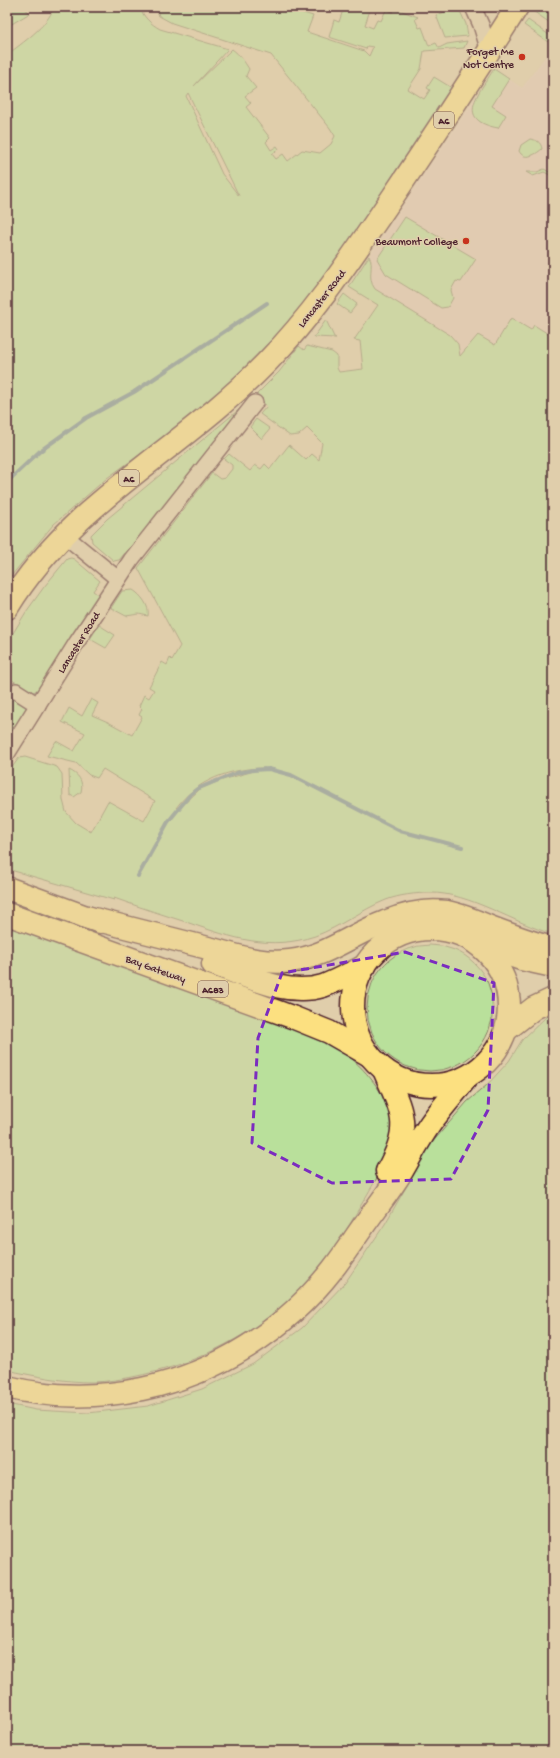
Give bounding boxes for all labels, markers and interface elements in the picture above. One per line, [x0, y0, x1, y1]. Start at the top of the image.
place label: Forget Me Not Centre [463, 47, 514, 72]
marker: Forget Me Not Centre [517, 52, 527, 62]
road number: A6 [434, 112, 454, 128]
marker: Beaumont College [461, 236, 471, 246]
place label: Beaumont College [374, 237, 458, 249]
street label: Lancaster Road [296, 267, 350, 330]
road number: A6 [119, 470, 139, 486]
street label: Lancaster Road [56, 609, 104, 676]
street label: Bay Gateway [123, 953, 188, 986]
road number: A683 [198, 981, 228, 997]

